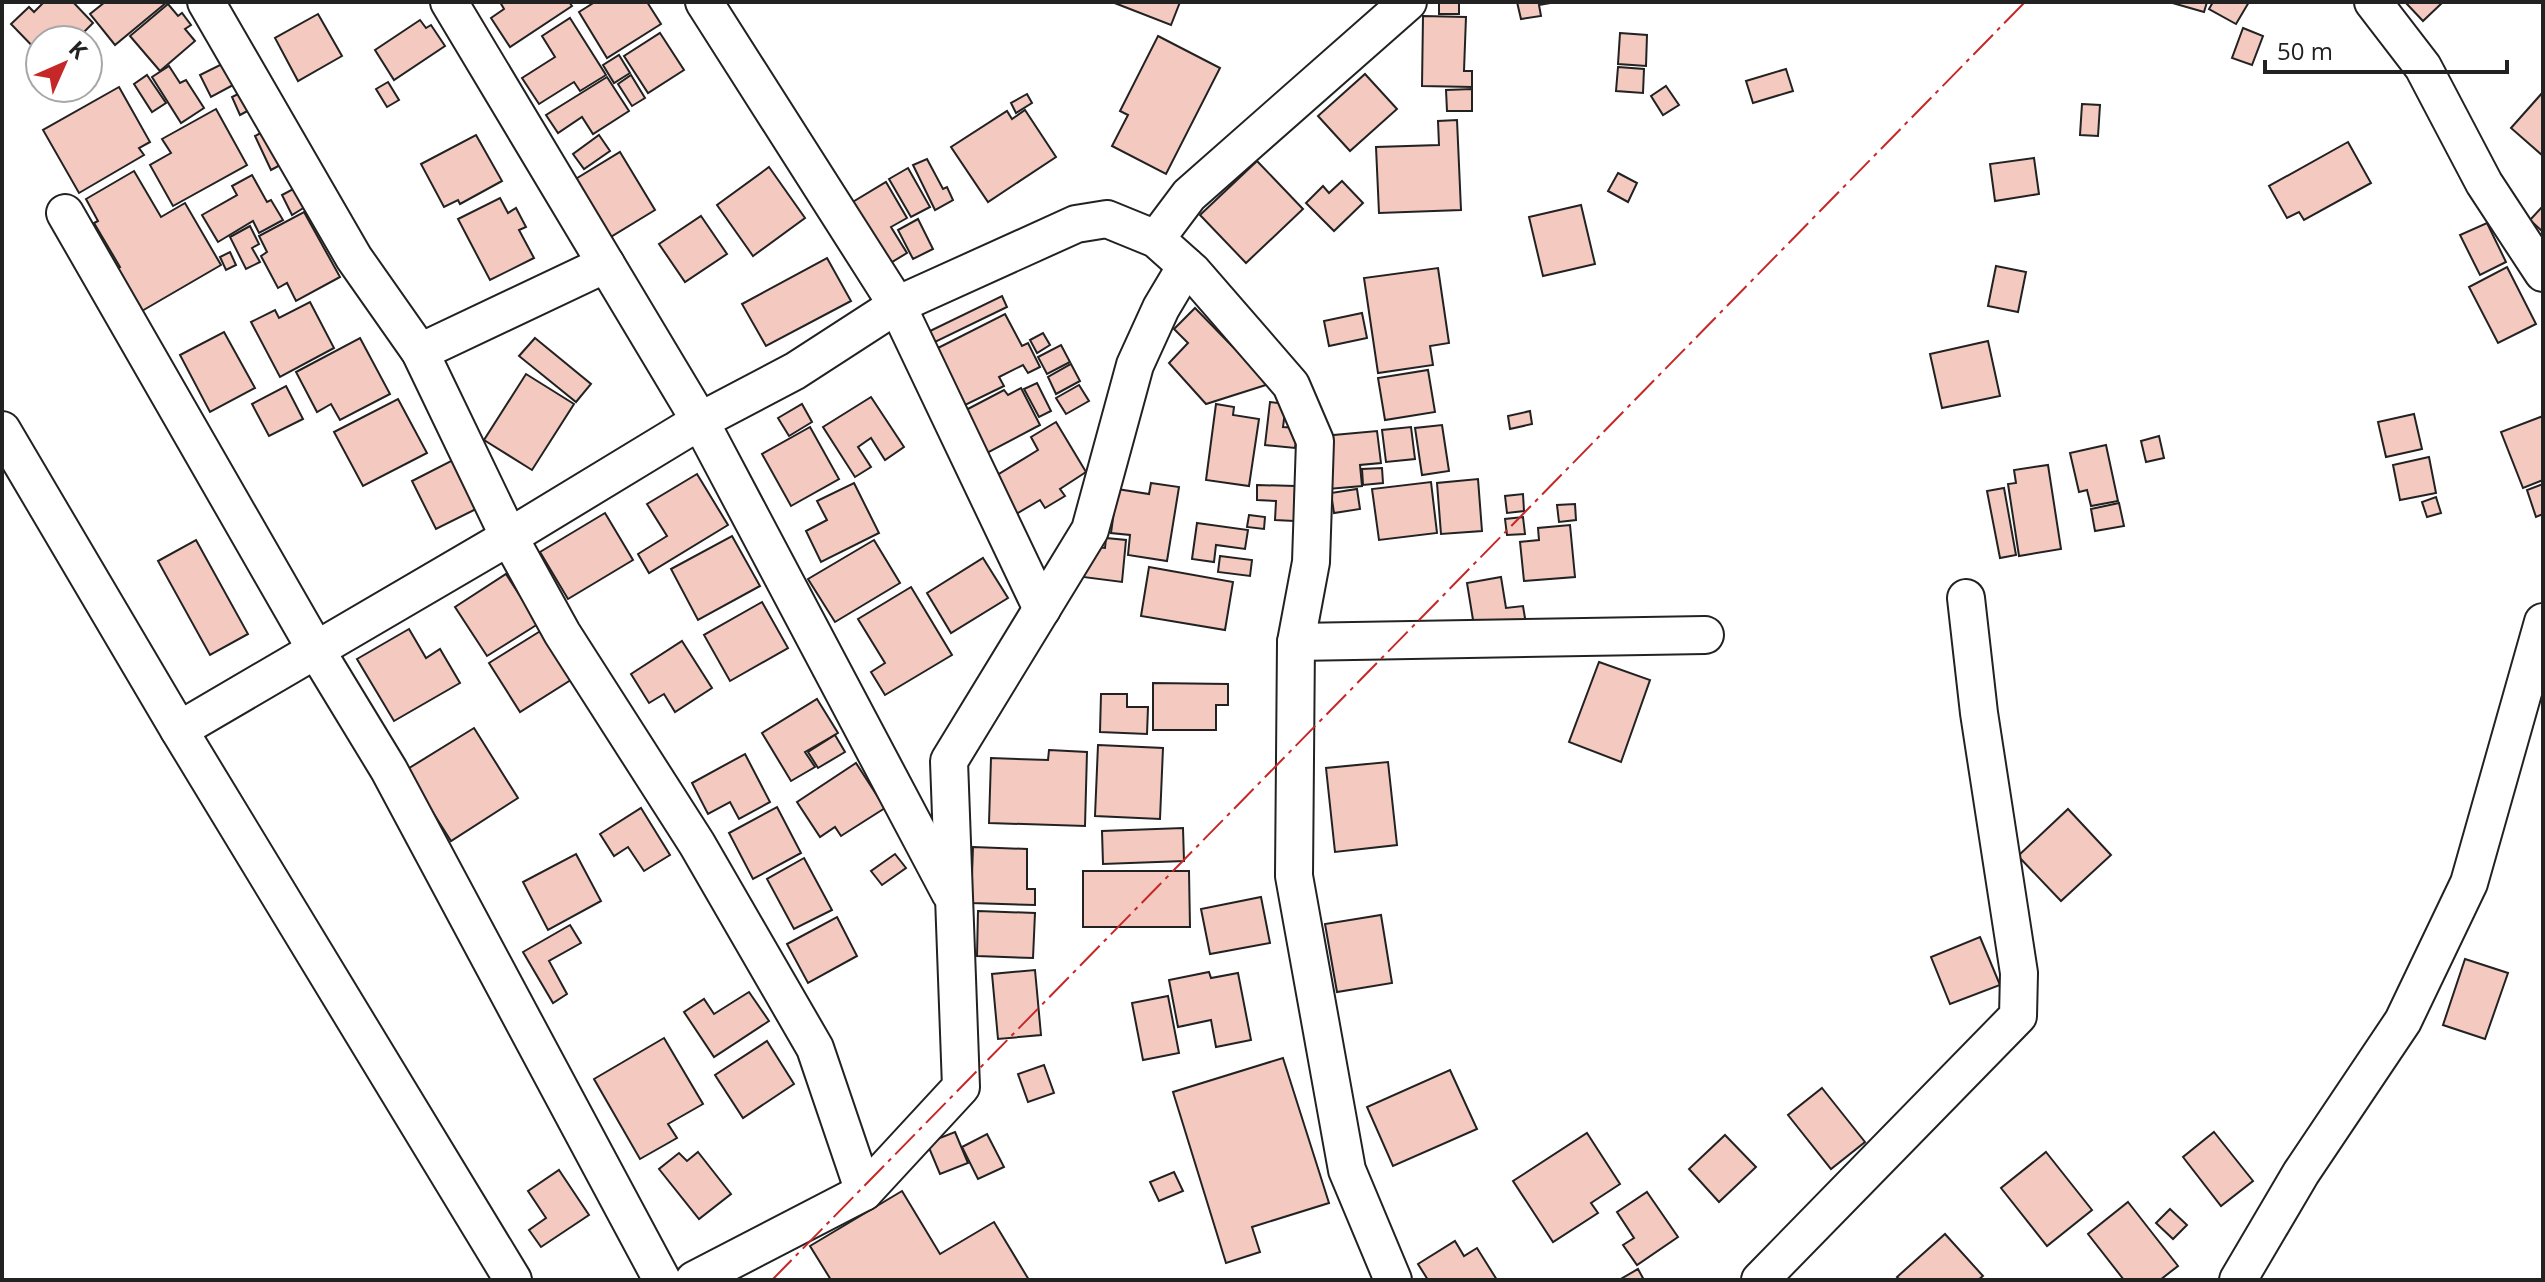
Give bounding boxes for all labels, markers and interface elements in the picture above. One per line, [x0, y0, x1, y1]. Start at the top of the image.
north arrow [24, 24, 104, 104]
scale bar [2265, 24, 2507, 74]
text: K [63, 33, 95, 65]
text: 50 m [2277, 34, 2333, 67]

